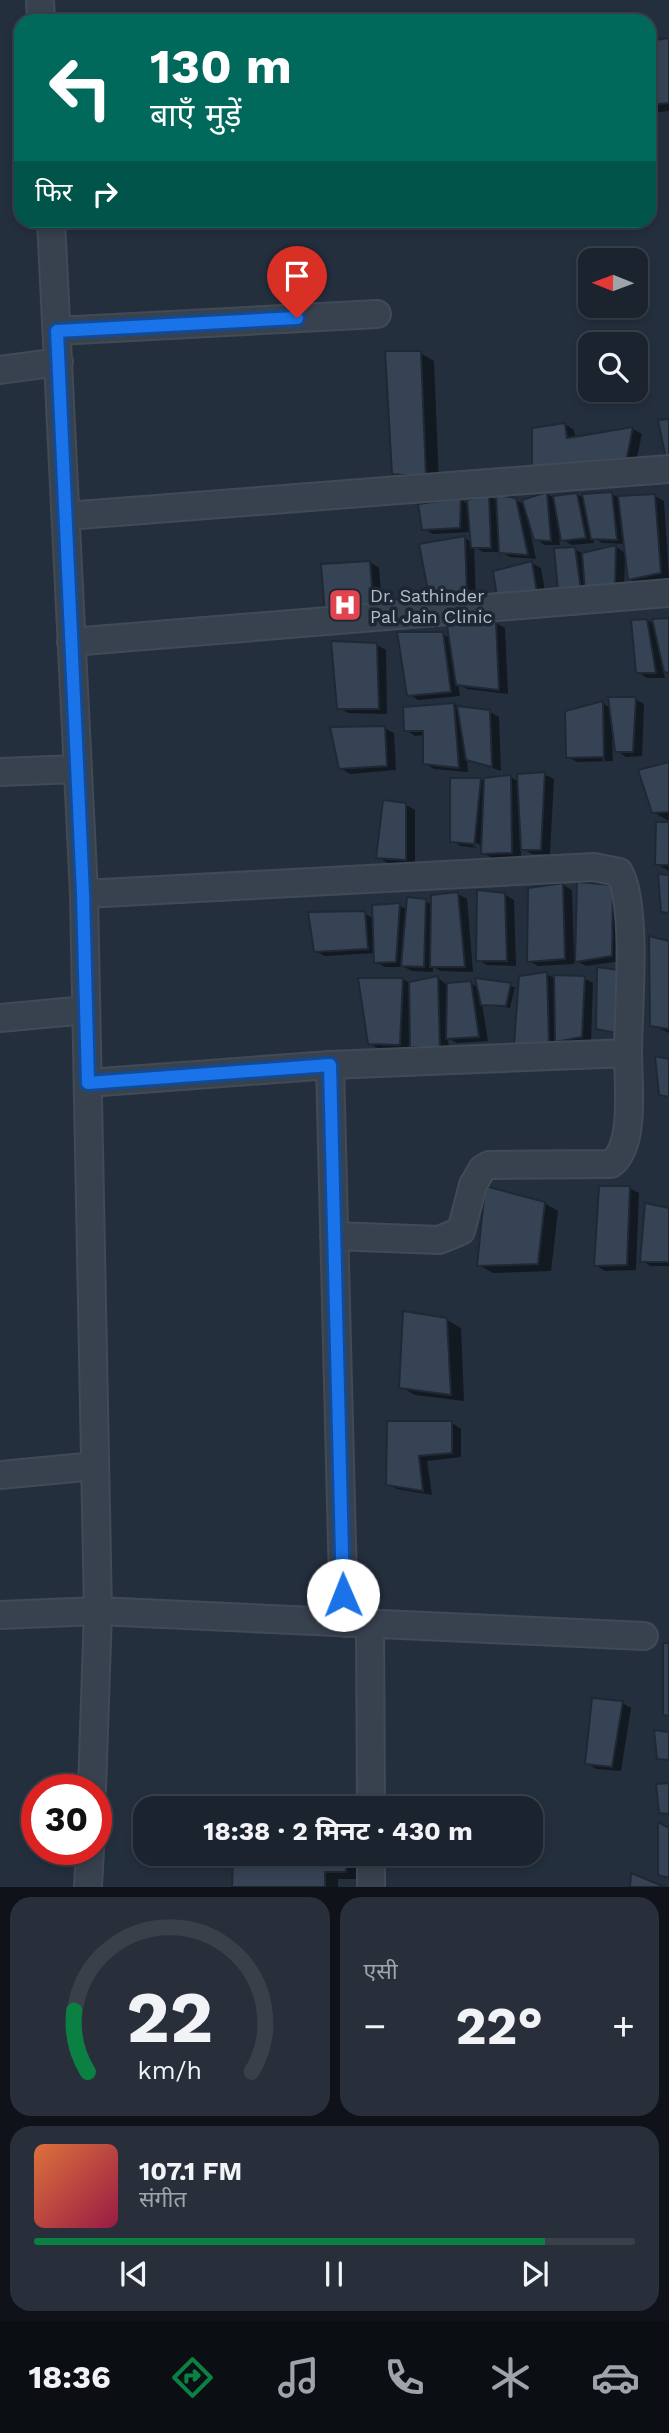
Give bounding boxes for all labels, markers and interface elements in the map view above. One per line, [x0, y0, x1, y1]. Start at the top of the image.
text: 130 m [150, 37, 292, 95]
icon: left [35, 42, 126, 133]
text: बाएँ मुड़ें [150, 96, 241, 134]
icon: right [86, 175, 124, 213]
text: फिर [35, 177, 72, 207]
pin [267, 246, 327, 318]
north arrow [578, 248, 648, 318]
map controls [578, 248, 648, 402]
icon: arrive [278, 257, 316, 295]
button: search [578, 332, 648, 402]
place label: Dr. Sathinder Pal Jain Clinic [370, 585, 493, 627]
hospital icon: Dr. Sathinder Pal Jain Clinic [326, 586, 364, 624]
position arrow [306, 1558, 380, 1632]
speed limit sign: 30 [21, 1774, 112, 1865]
text: 18:38 · 2 मिनट · 430 m [203, 1816, 473, 1846]
text: एसी [364, 1958, 398, 1985]
text: 22 [126, 1975, 213, 2061]
text: 22° [455, 1996, 543, 2057]
text: − [364, 2004, 386, 2048]
text: + [612, 2004, 635, 2048]
text: km/h [138, 2056, 202, 2085]
text: 107.1 FM [139, 2156, 242, 2186]
text: संगीत [139, 2186, 187, 2213]
icon: previous [115, 2255, 153, 2293]
icon: pause [315, 2255, 353, 2293]
icon: next [516, 2255, 554, 2293]
icon: directions [168, 2353, 217, 2402]
icon: music [274, 2353, 323, 2402]
icon: phone [380, 2353, 429, 2402]
icon: climate [486, 2353, 535, 2402]
icon: car [591, 2353, 640, 2402]
text: 18:36 [28, 2358, 111, 2396]

